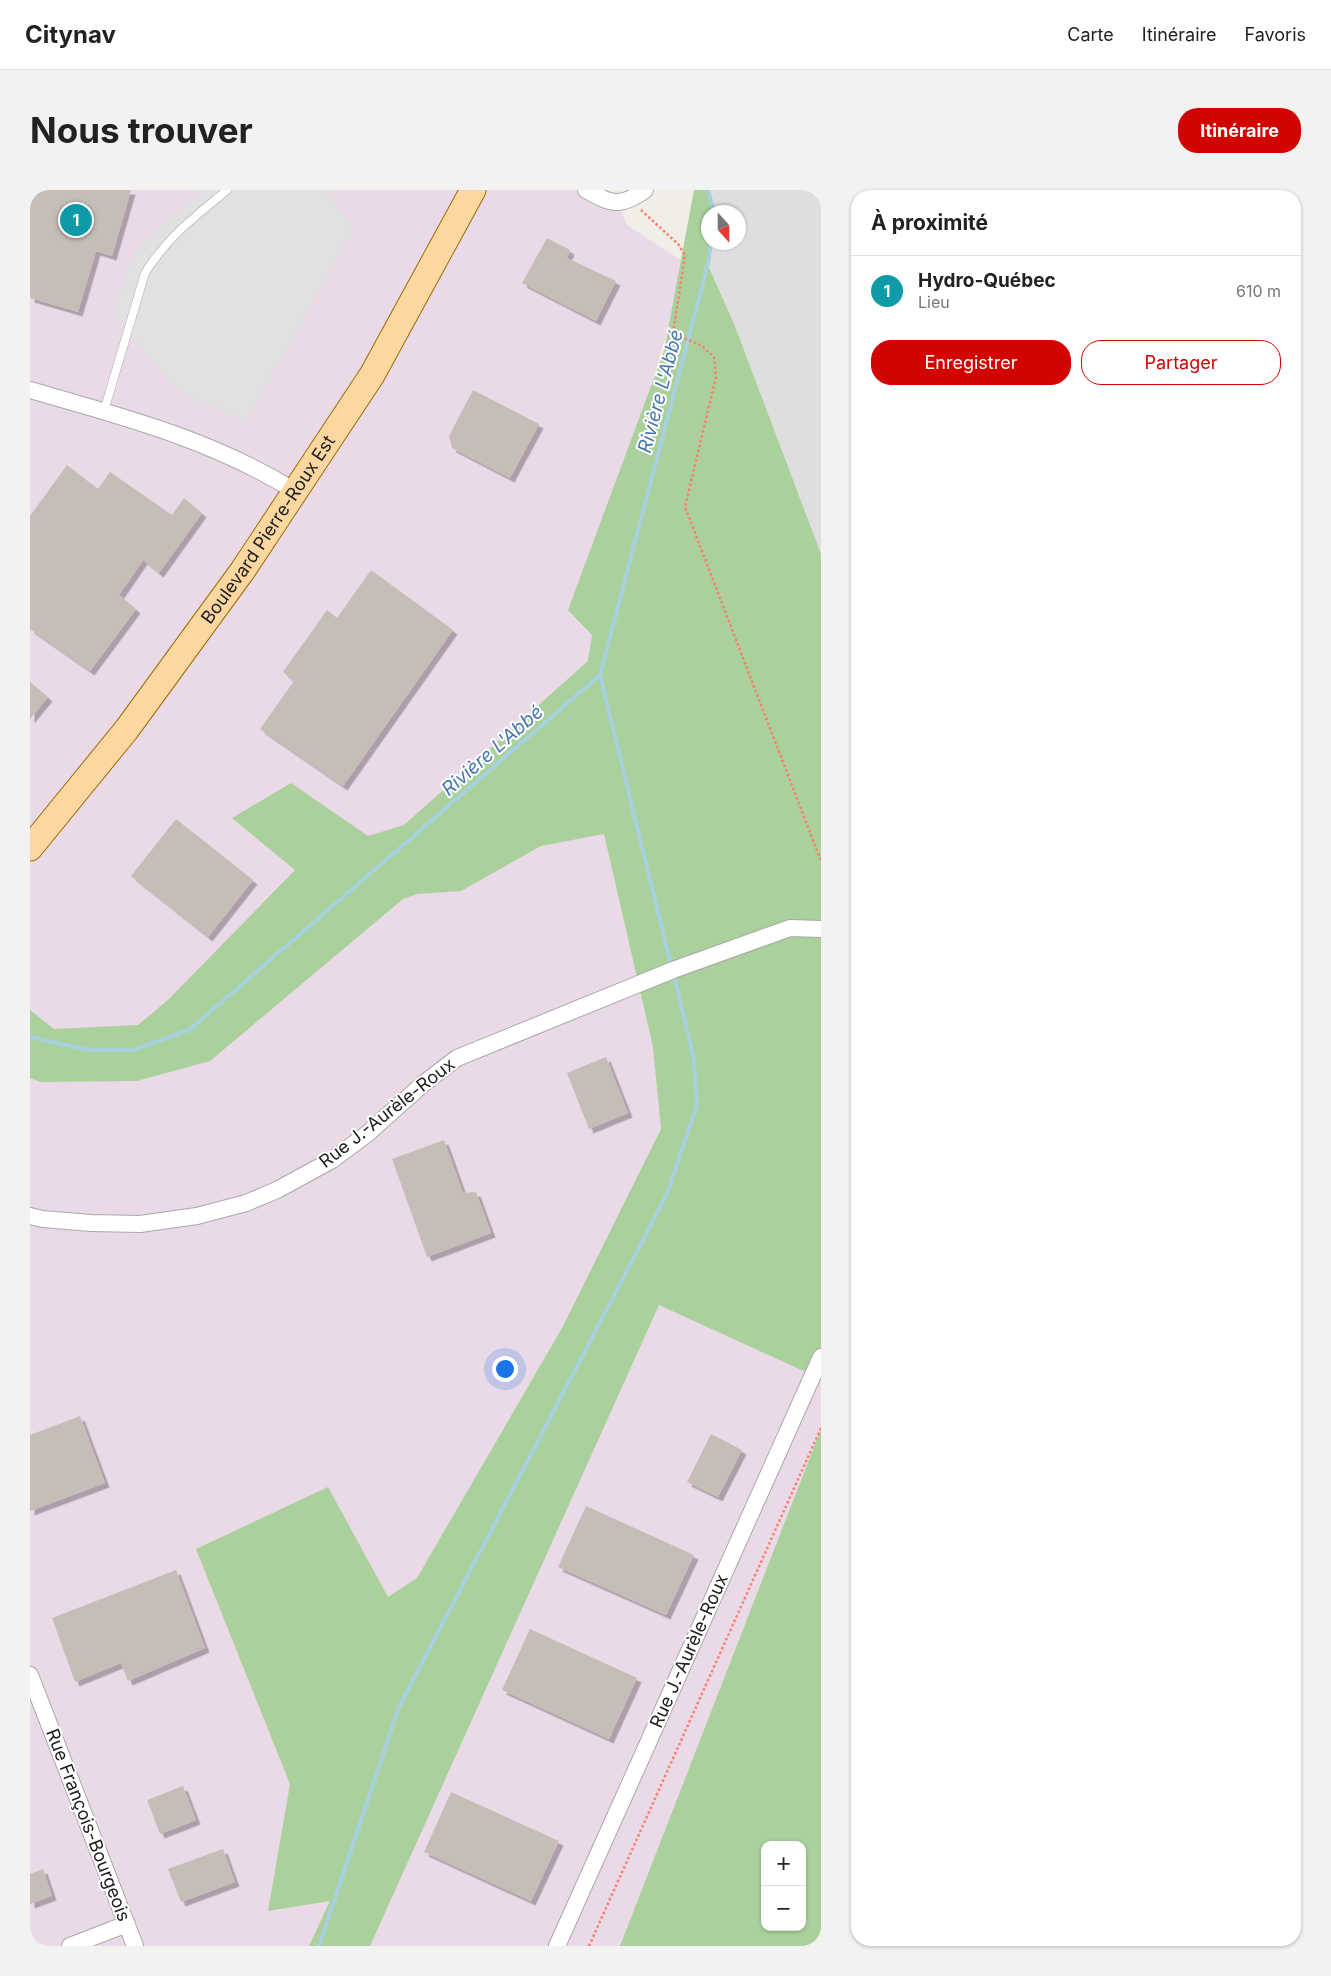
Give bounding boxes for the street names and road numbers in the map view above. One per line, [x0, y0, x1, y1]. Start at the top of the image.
street label: Boulevard Pierre-Roux Est [196, 431, 339, 627]
street label: Rue J.-Aurèle-Roux [315, 1053, 459, 1172]
street label: Rue J.-Aurèle-Roux [645, 1571, 732, 1731]
street label: Rue François-Bourgeois [42, 1726, 135, 1924]

